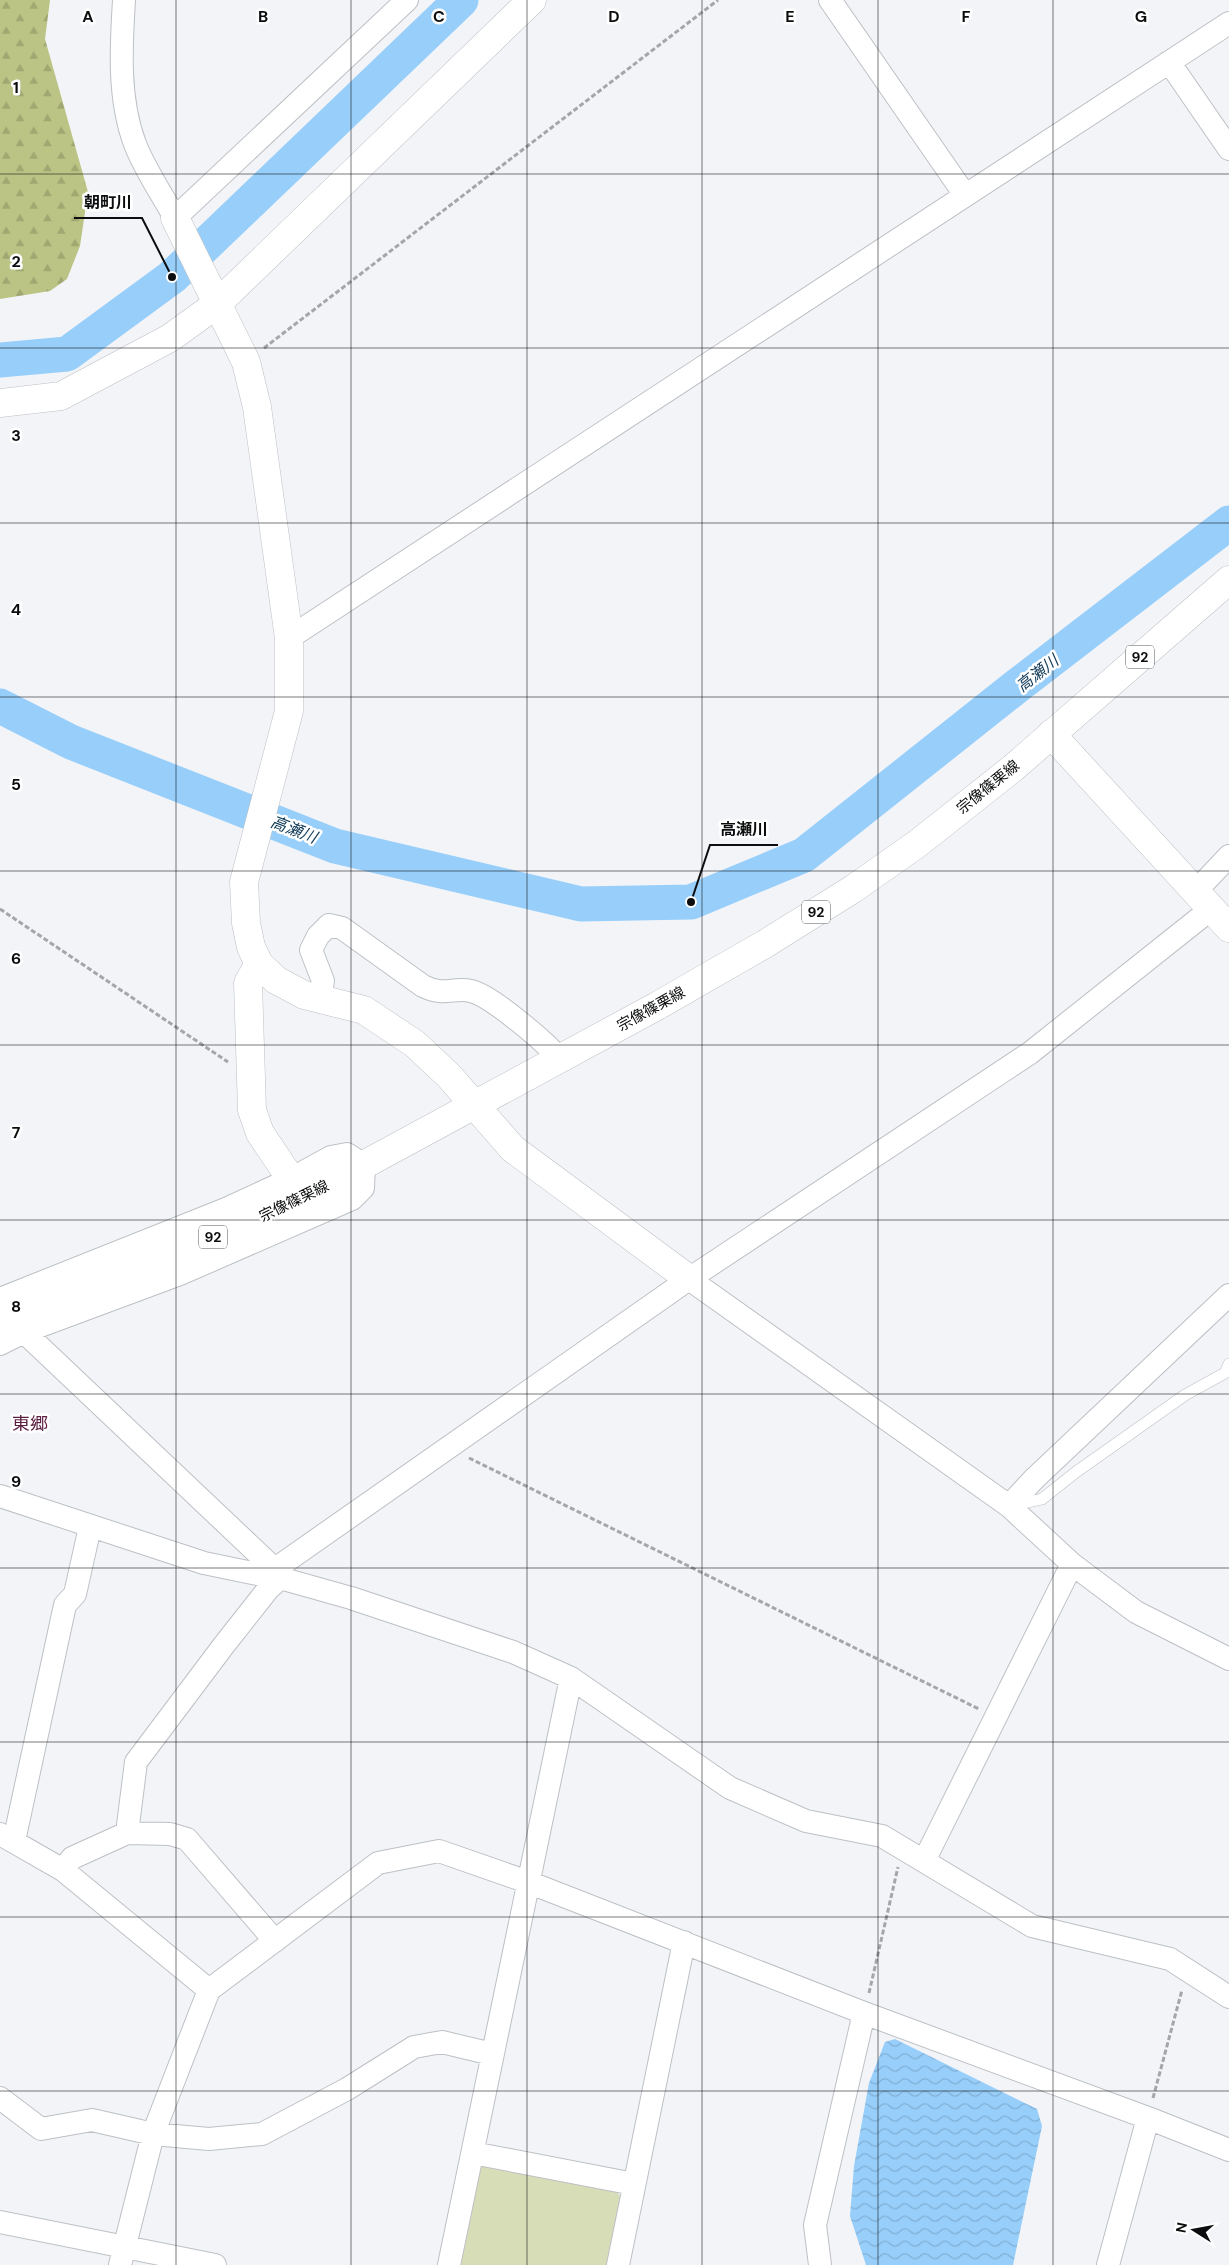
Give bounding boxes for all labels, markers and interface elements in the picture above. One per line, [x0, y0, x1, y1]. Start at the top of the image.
text: A [82, 6, 94, 27]
text: B [258, 6, 268, 27]
text: C [433, 6, 445, 27]
text: D [608, 6, 620, 27]
text: E [785, 6, 795, 27]
text: F [962, 6, 971, 27]
text: G [1135, 6, 1147, 27]
text: 1 [13, 77, 19, 98]
callout: 朝町川 [74, 187, 142, 218]
text: 朝町川 [84, 192, 132, 213]
text: 2 [11, 251, 21, 272]
text: 3 [11, 425, 21, 446]
text: 4 [11, 599, 21, 620]
road number: 92 [1126, 646, 1154, 669]
water label: 高瀬川 [1012, 649, 1064, 696]
street label: 宗像篠栗線 [953, 756, 1023, 818]
text: 5 [11, 774, 21, 795]
water label: 高瀬川 [268, 811, 322, 849]
callout: 高瀬川 [710, 814, 778, 845]
text: 高瀬川 [720, 819, 768, 840]
road number: 92 [802, 900, 830, 924]
text: 6 [11, 948, 21, 969]
street label: 宗像篠栗線 [613, 982, 689, 1036]
text: 7 [12, 1122, 21, 1143]
street label: 宗像篠栗線 [256, 1176, 332, 1226]
road number: 92 [199, 1226, 227, 1248]
text: 8 [11, 1296, 21, 1317]
district label: 東郷 [12, 1412, 48, 1436]
text: 9 [11, 1471, 21, 1492]
north arrow [1169, 2205, 1219, 2255]
text: N [1171, 2221, 1191, 2234]

